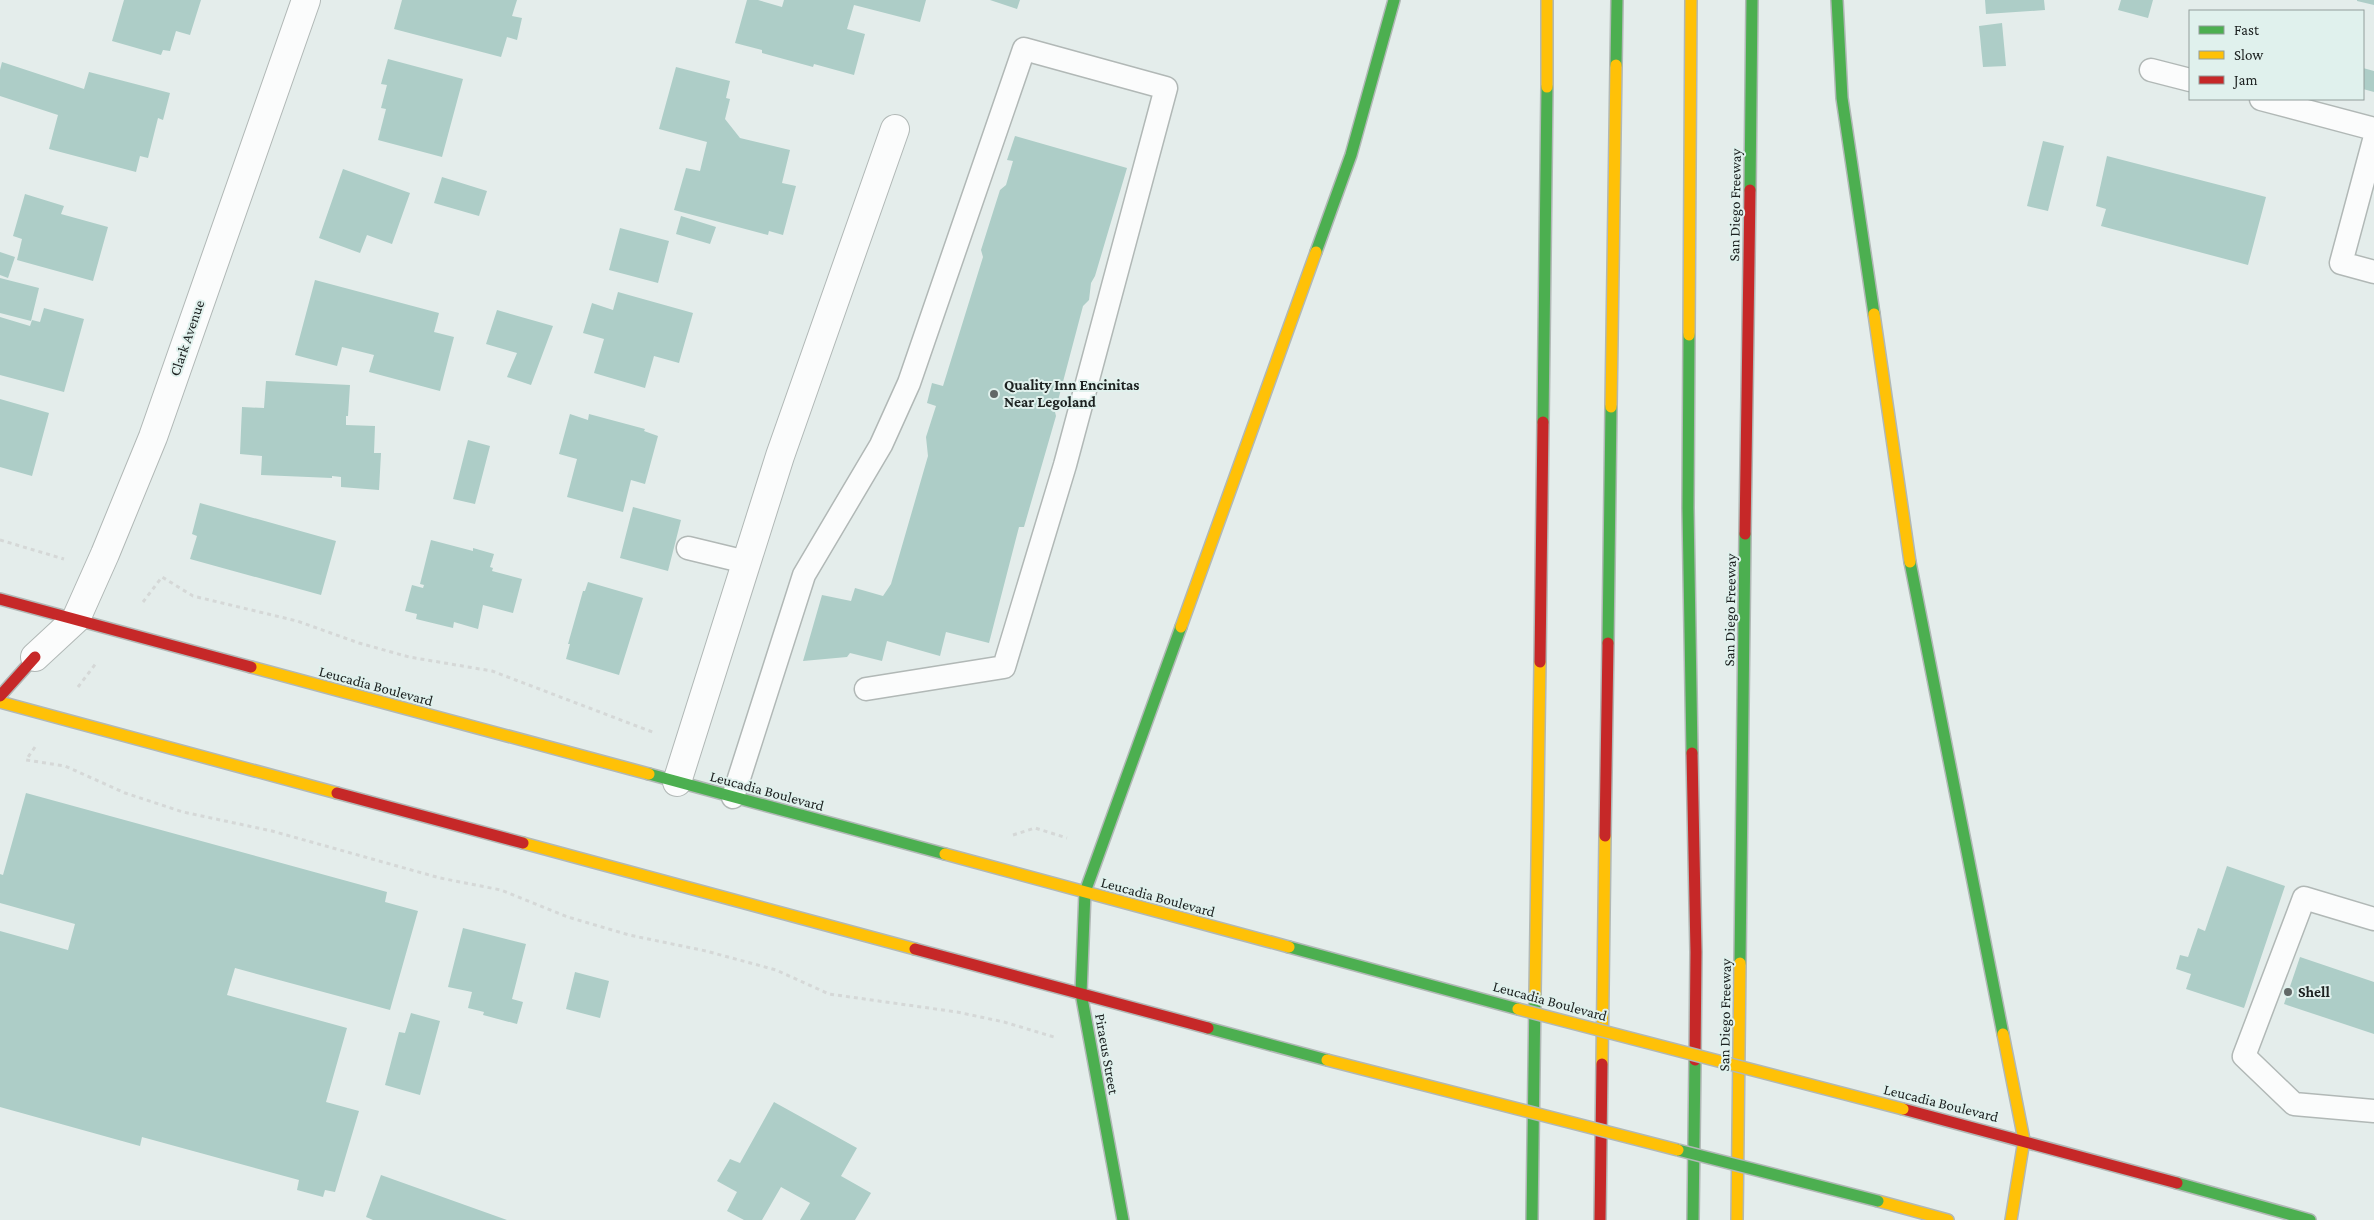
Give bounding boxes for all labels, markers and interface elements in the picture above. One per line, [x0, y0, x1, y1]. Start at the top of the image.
legend [2189, 10, 2364, 100]
text: Fast [2234, 22, 2260, 38]
text: Slow [2234, 47, 2264, 63]
text: Jam [2232, 72, 2257, 89]
street label: San Diego Freeway [1726, 148, 1745, 262]
street label: Clark Avenue [167, 298, 208, 378]
place label: Quality Inn Encinitas Near Legoland [1004, 377, 1139, 410]
marker: Quality Inn Encinitas Near Legoland [988, 388, 1000, 400]
street label: San Diego Freeway [1721, 553, 1740, 667]
street label: Leucadia Boulevard [317, 663, 435, 709]
street label: Leucadia Boulevard [708, 768, 826, 814]
street label: Leucadia Boulevard [1099, 874, 1217, 920]
street label: San Diego Freeway [1716, 958, 1735, 1072]
street label: Leucadia Boulevard [1491, 978, 1609, 1024]
place label: Shell [2298, 984, 2330, 1000]
marker: Shell [2282, 986, 2294, 998]
street label: Piraeus Street [1092, 1012, 1122, 1097]
street label: Leucadia Boulevard [1882, 1081, 2000, 1125]

